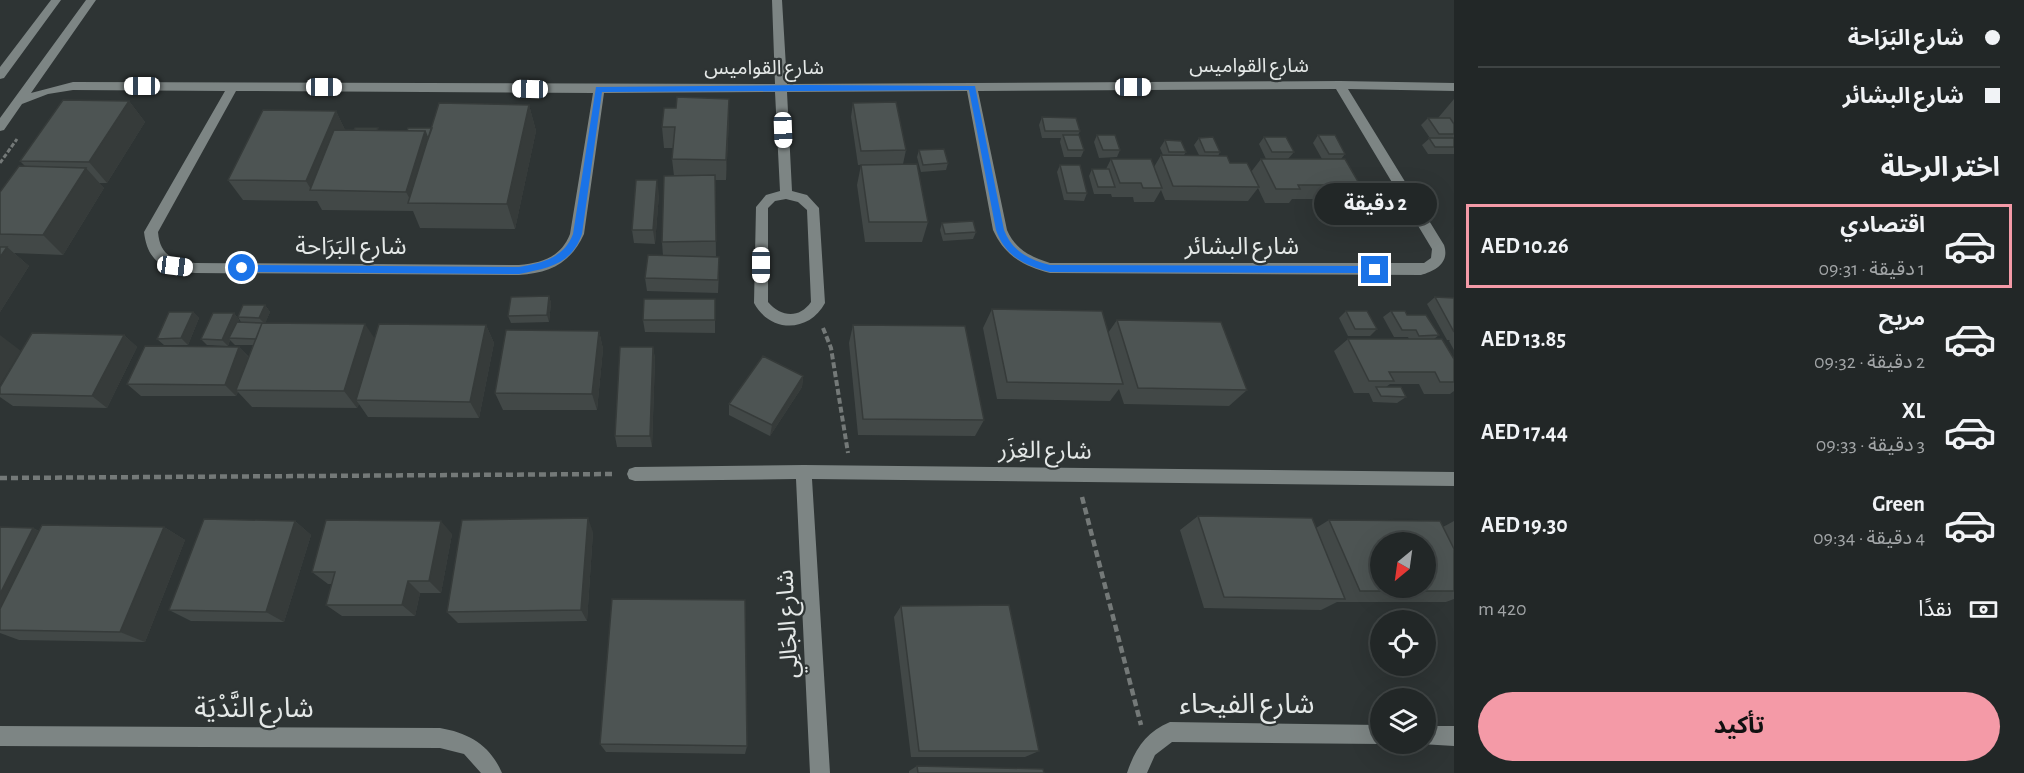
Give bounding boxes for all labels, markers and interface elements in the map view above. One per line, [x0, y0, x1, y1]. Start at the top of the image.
text: شارع البَرَاحة [1848, 27, 1964, 49]
street label: شارع القواميس [1189, 56, 1309, 80]
street label: شارع القواميس [704, 58, 824, 82]
car [124, 77, 160, 95]
car [306, 78, 342, 96]
car [1115, 78, 1151, 96]
car [512, 80, 548, 98]
text: شارع البشائر [1843, 85, 1964, 107]
car [773, 112, 793, 148]
text: اختر الرحلة [1881, 154, 2000, 181]
callout: 2 دقيقة [1314, 183, 1436, 225]
text: 2 دقيقة [1344, 194, 1407, 214]
text: اقتصادي [1840, 214, 1925, 236]
icon: car [1943, 219, 1997, 273]
street label: شارع البَرَاحة [295, 235, 407, 263]
street label: شارع البشائر [1184, 235, 1299, 263]
text: AED 10.26 [1481, 235, 1569, 257]
car [752, 247, 770, 283]
route start [228, 254, 255, 281]
car [156, 255, 194, 277]
route end [1361, 256, 1388, 283]
text: 1 دقيقة · 09:31 [1818, 259, 1925, 279]
text: مريح [1879, 307, 1925, 329]
icon: car [1943, 312, 1997, 366]
text: AED 13.85 [1481, 328, 1566, 350]
text: 2 دقيقة · 09:32 [1814, 352, 1925, 372]
text: XL [1902, 400, 1925, 422]
icon: car [1943, 405, 1997, 459]
text: AED 17.44 [1481, 421, 1568, 443]
text: 3 دقيقة · 09:33 [1816, 435, 1925, 455]
street label: شارع الغِزَر [997, 437, 1092, 468]
text: Green [1872, 493, 1925, 515]
icon: car [1943, 498, 1997, 552]
text: AED 19.30 [1481, 514, 1568, 536]
text: 4 دقيقة · 09:34 [1813, 528, 1925, 548]
north arrow [1370, 532, 1436, 598]
map controls [1370, 532, 1436, 754]
street label: شارع الجَالِي [773, 569, 808, 679]
icon: cash [1967, 593, 2000, 626]
text: نقدًا [1918, 598, 1952, 620]
text: 420 m [1478, 599, 1527, 619]
button: locate [1370, 610, 1436, 676]
button: layers [1370, 688, 1436, 754]
street label: شارع النَّدْيَة [194, 690, 314, 728]
street label: شارع الفيحاء [1180, 691, 1314, 724]
button: تأكيد [1478, 692, 2000, 761]

